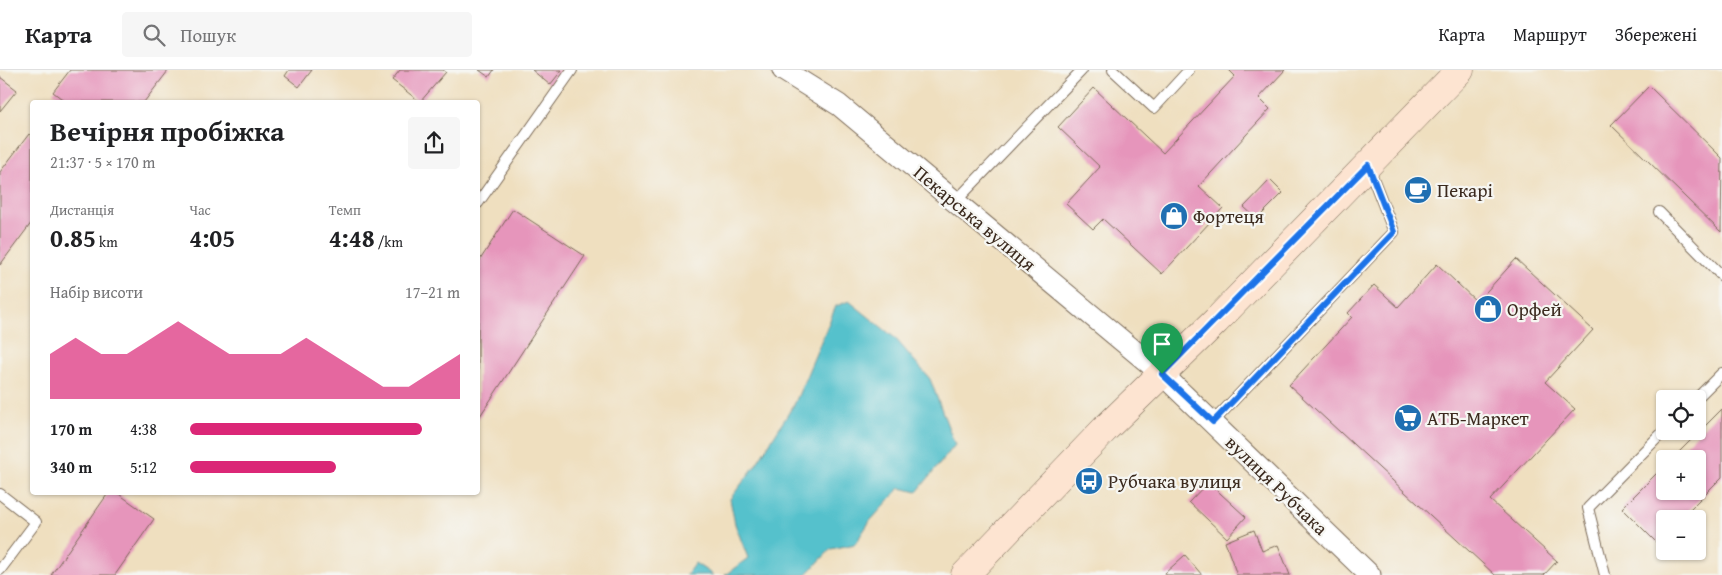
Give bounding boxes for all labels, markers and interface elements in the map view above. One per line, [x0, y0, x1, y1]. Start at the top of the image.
search box [122, 12, 472, 57]
text: Карта [25, 17, 92, 52]
icon: search [140, 21, 168, 49]
text: Пошук [180, 21, 236, 49]
text: Карта [1439, 21, 1485, 48]
text: Маршрут [1513, 21, 1587, 48]
text: Збережені [1615, 21, 1697, 48]
text: Вечірня пробіжка [50, 110, 285, 151]
button: share [408, 117, 460, 169]
text: 21:37 · 5 × 170 m [50, 150, 155, 174]
street label: Пекарська вулиця [908, 158, 1043, 278]
cafe icon: Пекарі [1403, 175, 1433, 205]
place label: Пекарі [1437, 176, 1493, 204]
text: Дистанція [50, 200, 114, 220]
text: Час [189, 200, 211, 220]
text: Темп [329, 200, 361, 220]
shop icon: Фортеця [1159, 201, 1189, 231]
place label: Фортеця [1193, 202, 1264, 230]
text: 0.85 [50, 220, 96, 256]
text: 4:05 [189, 220, 235, 256]
text: 4:48 [329, 220, 375, 256]
text: km [96, 232, 118, 252]
text: /km [375, 232, 403, 252]
text: Набір висоти [50, 280, 143, 304]
text: 17–21 m [405, 280, 460, 304]
shop icon: Орфей [1473, 294, 1503, 324]
place label: Орфей [1507, 295, 1562, 323]
pin [1141, 323, 1183, 374]
icon: arrive [1148, 330, 1176, 358]
map controls [1656, 390, 1706, 560]
button: locate [1656, 390, 1706, 440]
supermarket icon: АТБ-Маркет [1393, 403, 1423, 433]
place label: АТБ-Маркет [1427, 404, 1530, 432]
text: 170 m [50, 417, 92, 441]
text: 4:38 [130, 417, 157, 441]
street label: вулиця Рубчака [1219, 429, 1335, 541]
button: + [1656, 450, 1706, 500]
text: 340 m [50, 455, 92, 479]
text: 5:12 [130, 455, 157, 479]
bus stop icon: Рубчака вулиця [1074, 466, 1104, 496]
place label: Рубчака вулиця [1108, 467, 1242, 495]
button: − [1656, 510, 1706, 560]

